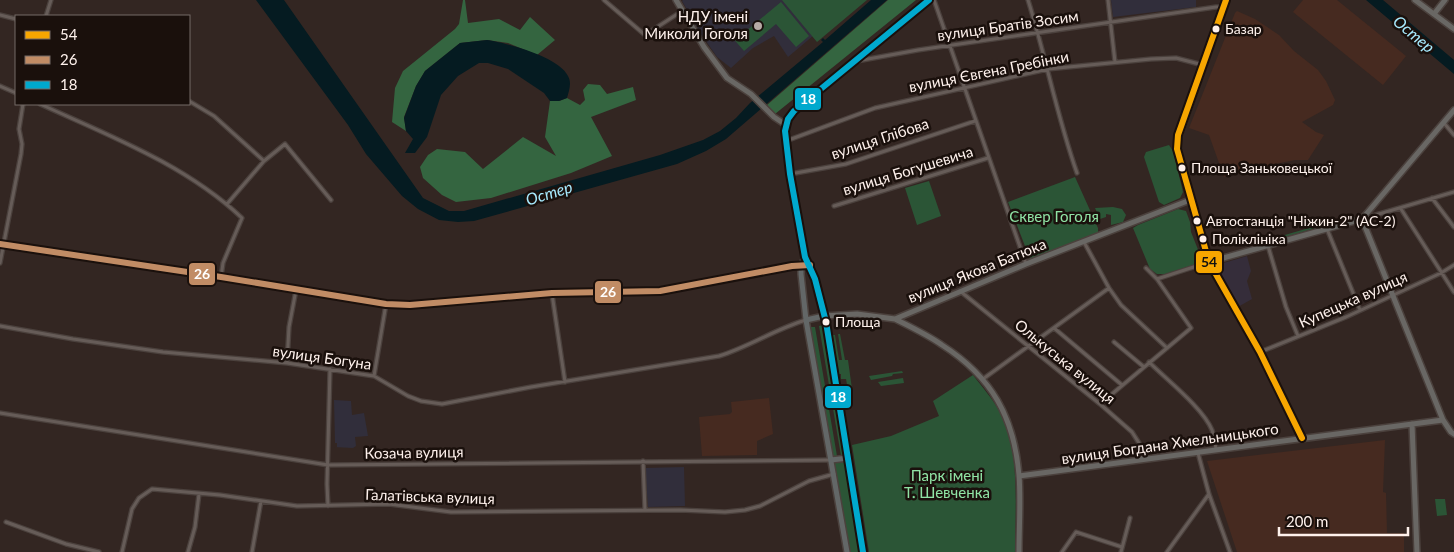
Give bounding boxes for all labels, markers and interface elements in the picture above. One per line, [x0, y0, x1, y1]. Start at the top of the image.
street label: вулиця Братів Зосим [936, 6, 1080, 44]
place label: НДУ імені Миколи Гоголя [644, 7, 748, 42]
water label: Остер [1390, 11, 1439, 56]
legend [15, 15, 190, 105]
marker: НДУ імені Миколи Гоголя [752, 20, 764, 32]
place label: Базар [1225, 20, 1262, 37]
marker: Базар [1211, 24, 1221, 34]
text: 54 [60, 25, 78, 43]
street label: вулиця Євгена Гребінки [907, 47, 1070, 95]
text: 26 [60, 50, 78, 68]
text: 18 [60, 75, 77, 93]
line badge: 18 [794, 87, 822, 111]
text: 18 [800, 90, 816, 107]
street label: вулиця Глібова [829, 114, 931, 162]
street label: вулиця Богушевича [840, 142, 975, 198]
place label: Площа Заньковецької [1191, 159, 1333, 176]
marker: Площа Заньковецької [1177, 163, 1187, 173]
water label: Остер [523, 176, 575, 209]
park label: Сквер Гоголя [1009, 207, 1099, 225]
place label: Автостанція "Ніжин-2" (АС-2) [1206, 212, 1396, 229]
marker: Автостанція "Ніжин-2" (АС-2) [1192, 216, 1202, 226]
place label: Поліклініка [1212, 230, 1286, 247]
street label: вулиця Якова Батюка [905, 234, 1048, 306]
marker: Поліклініка [1198, 234, 1208, 244]
line badge: 54 [1195, 250, 1223, 274]
text: 54 [1201, 253, 1217, 270]
line badge: 26 [188, 262, 216, 286]
text: 26 [194, 265, 210, 282]
street label: Купецька вулиця [1296, 267, 1410, 331]
line badge: 26 [594, 280, 622, 304]
text: 26 [600, 283, 616, 300]
place label: Площа [835, 313, 880, 330]
street label: Олькуська вулиця [1012, 315, 1120, 407]
marker: Площа [821, 317, 831, 327]
street label: вулиця Богуна [272, 341, 373, 373]
line badge: 18 [824, 385, 852, 409]
text: 18 [830, 388, 846, 405]
street label: вулиця Богдана Хмельницького [1060, 419, 1280, 467]
street label: Козача вулиця [364, 442, 464, 462]
park label: Парк імені Т. Шевченка [904, 466, 990, 501]
street label: Галатівська вулиця [365, 485, 495, 507]
scale bar [1279, 504, 1408, 536]
text: 200 m [1286, 512, 1328, 530]

